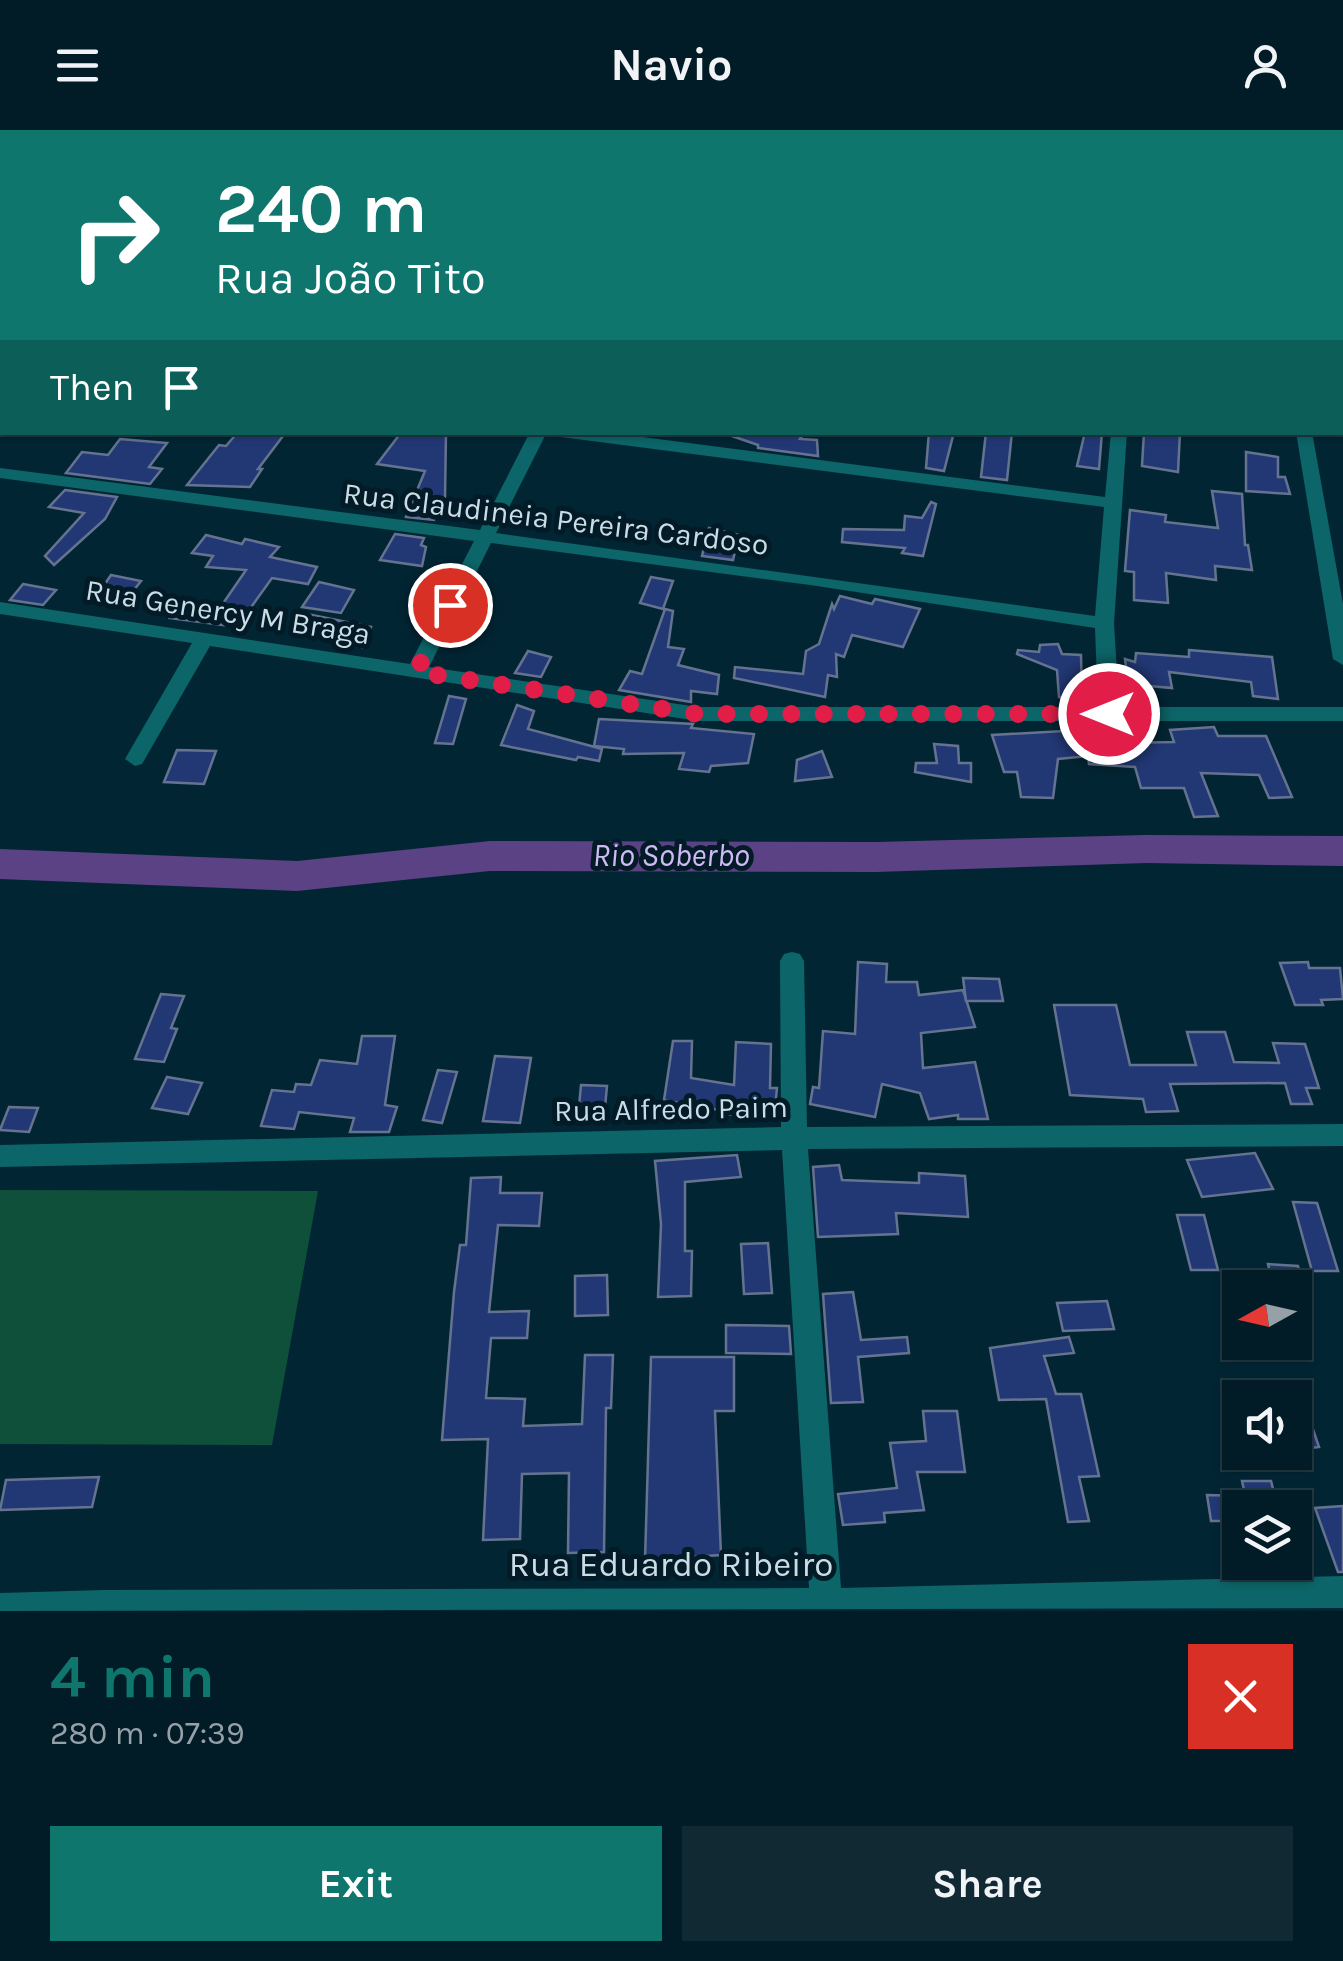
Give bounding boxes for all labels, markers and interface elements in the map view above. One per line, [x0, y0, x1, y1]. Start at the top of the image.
icon: menu [50, 38, 105, 93]
icon: person [1238, 38, 1293, 93]
text: Navio [610, 39, 733, 91]
text: 240 m [215, 168, 427, 250]
icon: right [50, 170, 180, 300]
text: Rua João Tito [215, 252, 486, 304]
icon: arrive [154, 360, 209, 415]
text: Then [50, 365, 134, 410]
street label: Rua Claudineia Pereira Cardoso [341, 475, 771, 563]
pin [408, 563, 493, 648]
street label: Rua Genercy M Braga [83, 572, 373, 652]
icon: arrive [423, 578, 478, 633]
position arrow [1057, 662, 1161, 766]
water label: Rio Soberbo [592, 837, 750, 874]
street label: Rua Alfredo Paim [554, 1089, 788, 1129]
north arrow [1222, 1270, 1312, 1360]
map controls [1222, 1270, 1312, 1580]
button: sound [1222, 1380, 1312, 1470]
button: layers [1222, 1490, 1312, 1580]
street label: Rua Eduardo Ribeiro [509, 1544, 833, 1585]
text: 4 min [50, 1642, 215, 1712]
button: close [1188, 1644, 1293, 1749]
text: 280 m · 07:39 [50, 1715, 245, 1752]
button: Exit [50, 1826, 662, 1941]
button: Share [682, 1826, 1293, 1941]

